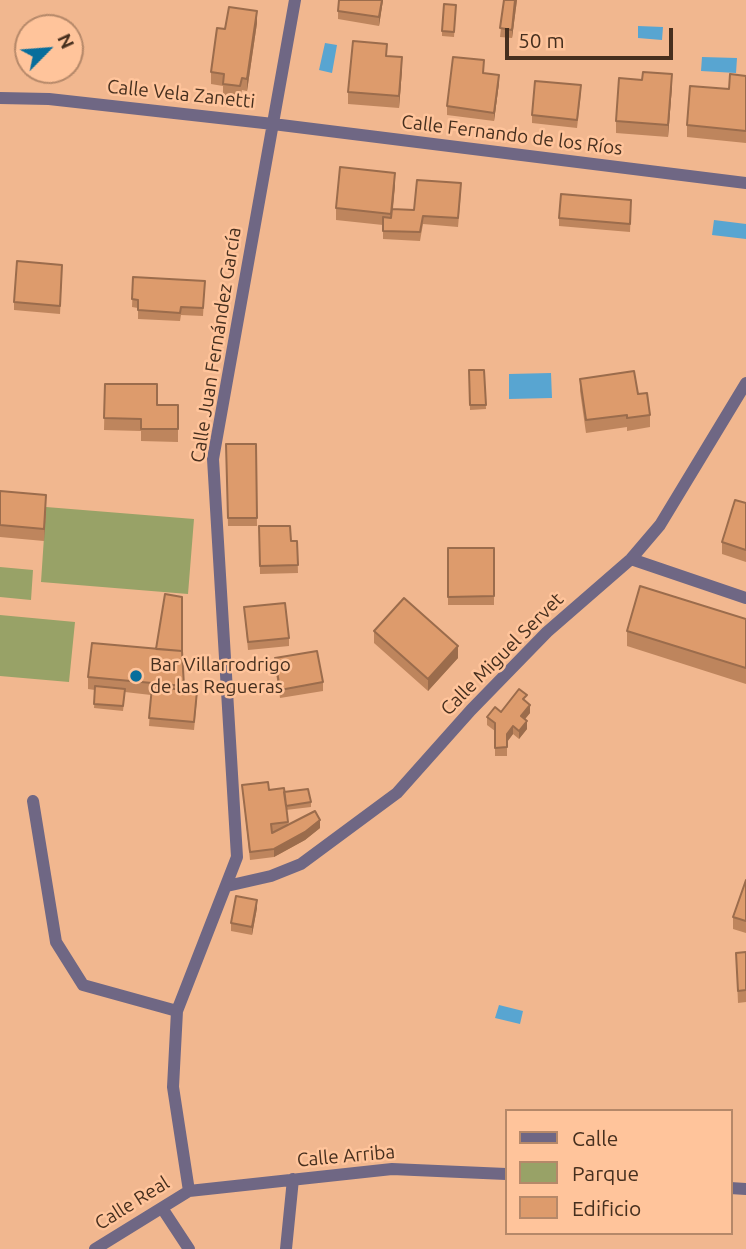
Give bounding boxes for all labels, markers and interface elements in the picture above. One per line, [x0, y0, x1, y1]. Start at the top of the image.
north arrow [14, 14, 84, 84]
scale bar [508, 14, 676, 58]
text: 50 m [518, 28, 565, 52]
text: N [53, 30, 79, 52]
street label: Calle Vela Zanetti [106, 75, 256, 113]
street label: Calle Fernando de los Ríos [400, 110, 624, 160]
street label: Calle Juan Fernández García [186, 226, 246, 464]
street label: Calle Miguel Servet [436, 588, 568, 720]
place label: Bar Villarrodrigo de las Regueras [150, 654, 291, 698]
marker: Bar Villarrodrigo de las Regueras [128, 668, 144, 684]
legend [504, 1109, 732, 1235]
text: Calle [572, 1126, 618, 1150]
street label: Calle Arriba [296, 1140, 396, 1172]
text: Parque [572, 1161, 639, 1185]
street label: Calle Real [91, 1171, 173, 1235]
text: Edificio [572, 1196, 641, 1220]

